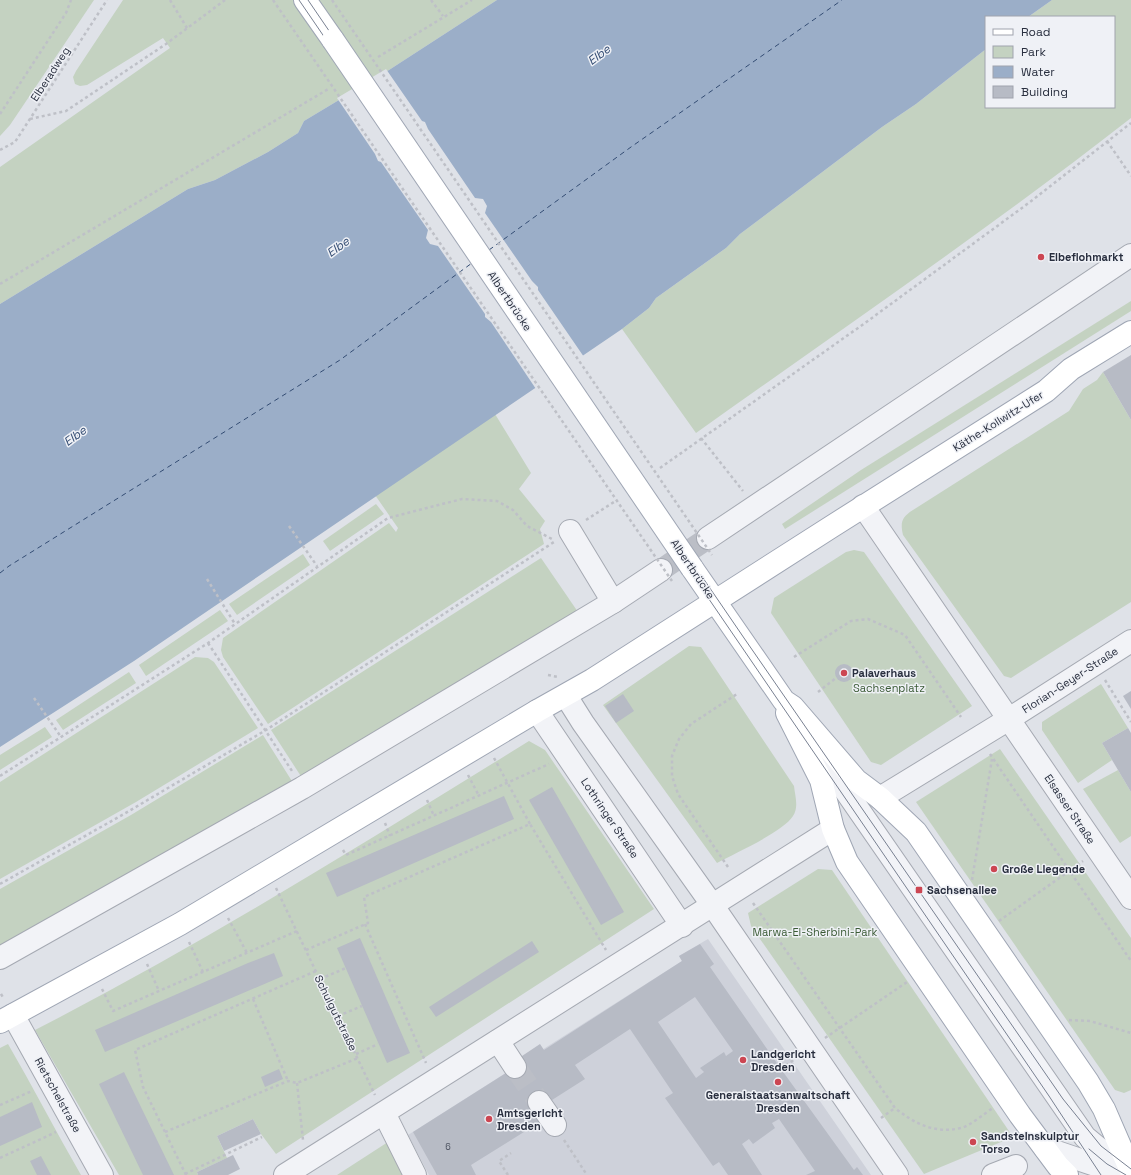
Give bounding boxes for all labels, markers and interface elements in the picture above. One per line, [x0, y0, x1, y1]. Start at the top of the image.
legend [985, 16, 1115, 108]
text: Road [1021, 24, 1050, 40]
water label: Elbe [584, 41, 614, 69]
street label: Elberadweg [27, 44, 73, 104]
text: Park [1021, 44, 1046, 60]
text: Water [1021, 64, 1055, 80]
text: Building [1021, 84, 1068, 100]
water label: Elbe [323, 233, 353, 261]
place label: Elbeflohmarkt [1049, 250, 1123, 264]
marker: Elbeflohmarkt [1036, 252, 1046, 262]
street label: Albertbrücke [485, 268, 535, 334]
street label: Käthe-Kollwitz-Ufer [950, 387, 1046, 455]
water label: Elbe [60, 422, 90, 450]
street label: Albertbrücke [668, 536, 718, 602]
street label: Florian-Geyer-Straße [1019, 644, 1121, 716]
place label: Palaverhaus [852, 666, 916, 680]
marker: Palaverhaus [839, 668, 849, 678]
park label: Sachsenplatz [853, 681, 925, 695]
street label: Elsasser Straße [1041, 771, 1099, 847]
street label: Lothringer Straße [578, 775, 642, 861]
place label: Große Liegende [1002, 862, 1085, 876]
marker: Große Liegende [989, 864, 999, 874]
place label: Sachsenallee [927, 883, 997, 897]
marker: Sachsenallee [914, 885, 924, 895]
park label: Marwa-El-Sherbini-Park [752, 925, 878, 939]
street label: Schulgutstraße [312, 973, 360, 1053]
place label: Landgericht Dresden [751, 1047, 816, 1074]
street label: Rietschelstraße [32, 1055, 84, 1135]
marker: Landgericht Dresden [738, 1055, 748, 1065]
marker: Generalstaatsanwaltschaft Dresden [773, 1077, 783, 1087]
place label: Generalstaatsanwaltschaft Dresden [706, 1088, 850, 1115]
place label: Amtsgericht Dresden [497, 1106, 563, 1133]
marker: Amtsgericht Dresden [484, 1114, 494, 1124]
place label: Sandsteinskulptur Torso [981, 1129, 1080, 1156]
marker: Sandsteinskulptur Torso [968, 1137, 978, 1147]
house number: 6 [445, 1141, 451, 1153]

